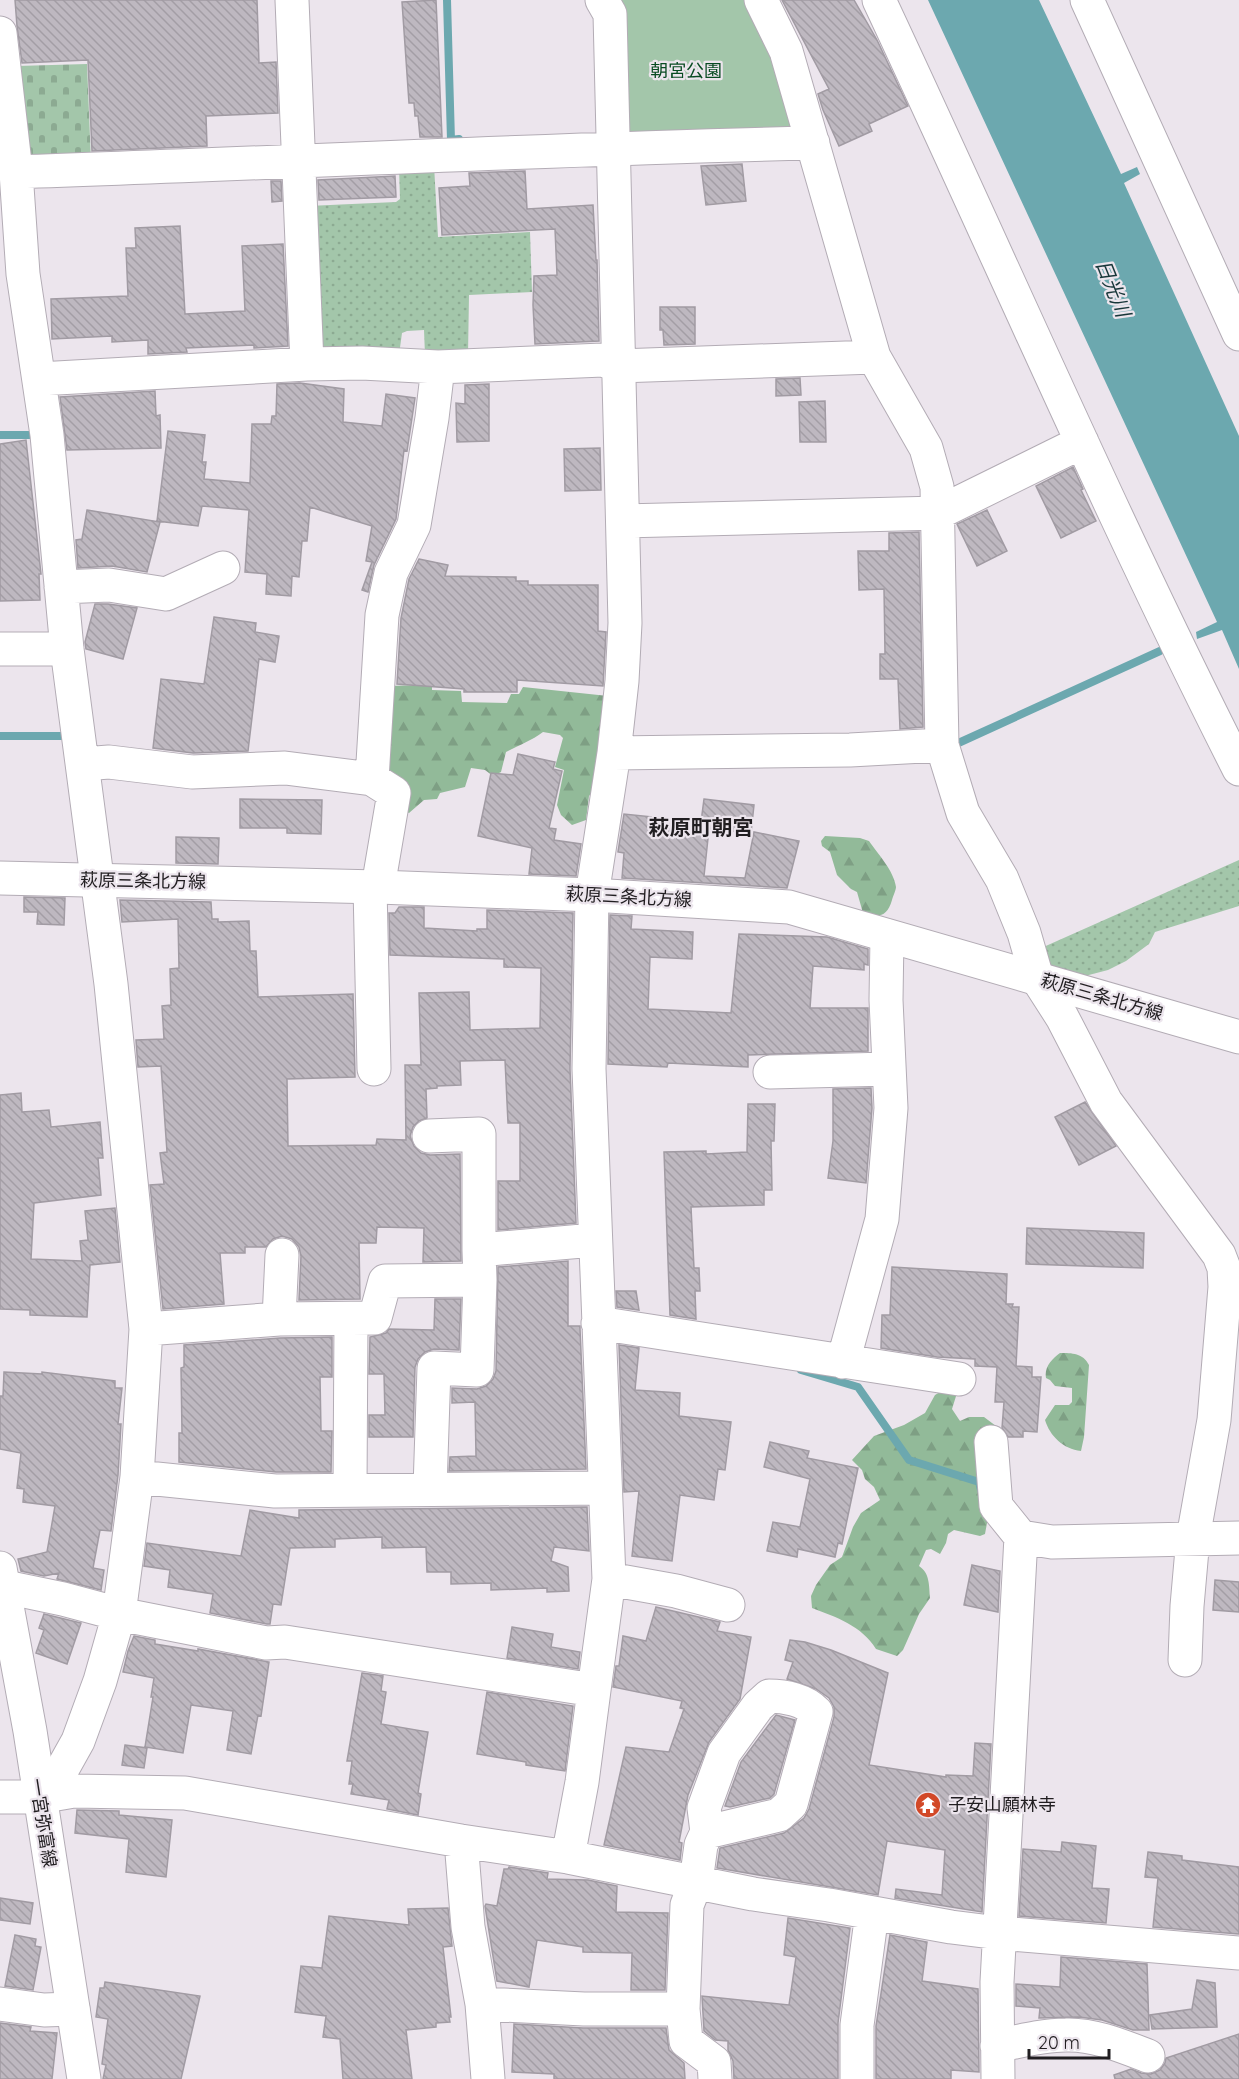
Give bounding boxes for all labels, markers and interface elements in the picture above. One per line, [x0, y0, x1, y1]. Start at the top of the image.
park label: 朝宮公園 [650, 59, 722, 82]
water label: 日光川 [1091, 255, 1137, 322]
district label: 萩原町朝宮 [649, 814, 754, 840]
street label: 萩原三条北方線 [80, 868, 206, 893]
street label: 萩原三条北方線 [566, 882, 693, 911]
street label: 萩原三条北方線 [1038, 968, 1166, 1025]
street label: 一宮弥富線 [25, 1777, 62, 1869]
temple icon: 子安山願林寺 [913, 1790, 943, 1820]
place label: 子安山願林寺 [948, 1793, 1056, 1816]
scale bar [1029, 2022, 1108, 2060]
text: 20 m [1038, 2031, 1080, 2054]

